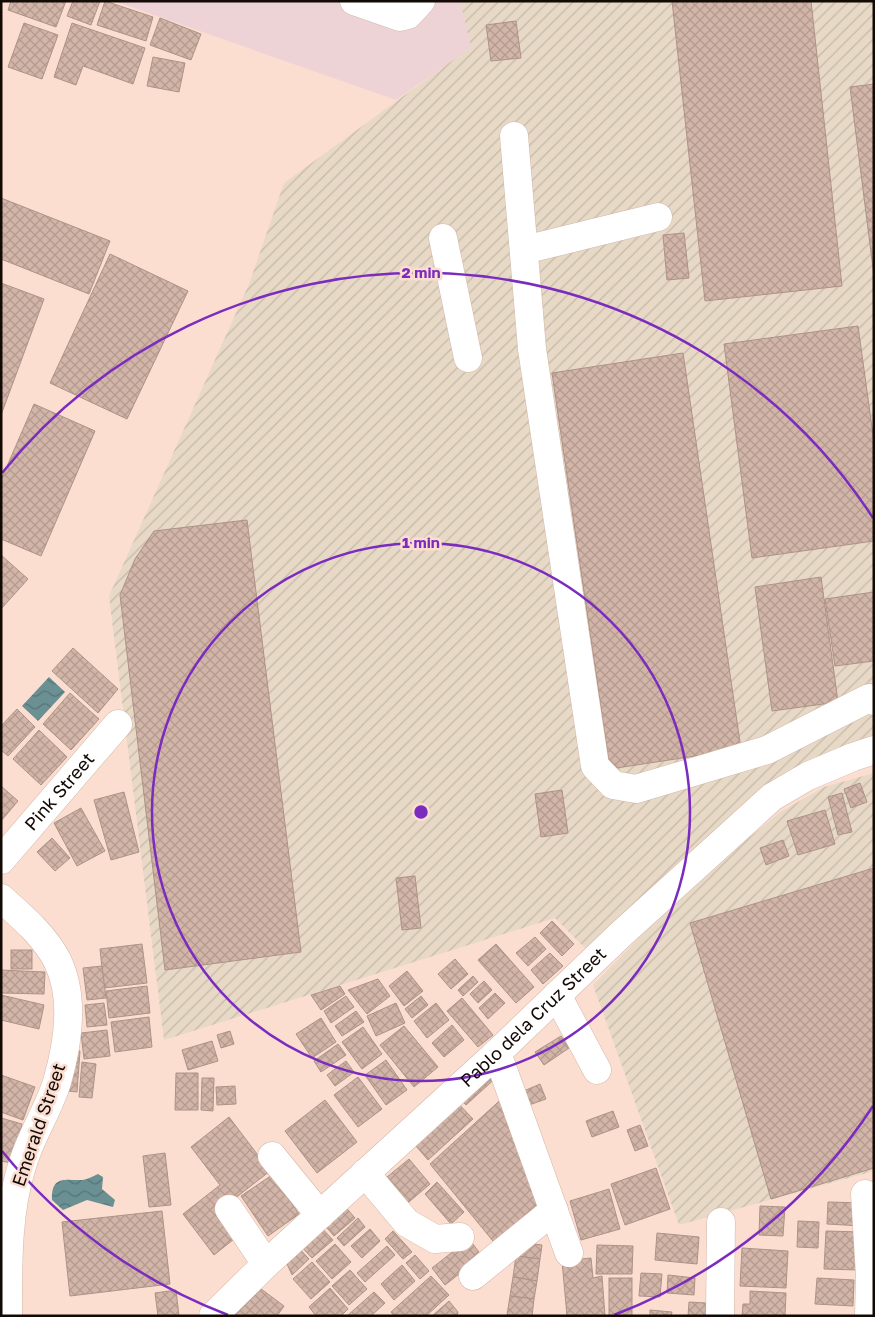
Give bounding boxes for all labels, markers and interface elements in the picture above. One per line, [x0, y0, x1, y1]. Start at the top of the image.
text: 2 min [401, 263, 441, 281]
text: 1 min [402, 533, 440, 551]
street label: Pink Street [19, 748, 98, 835]
centre of rings [412, 803, 430, 821]
street label: Pablo dela Cruz Street [455, 942, 610, 1091]
street label: Emerald Street [7, 1060, 69, 1189]

